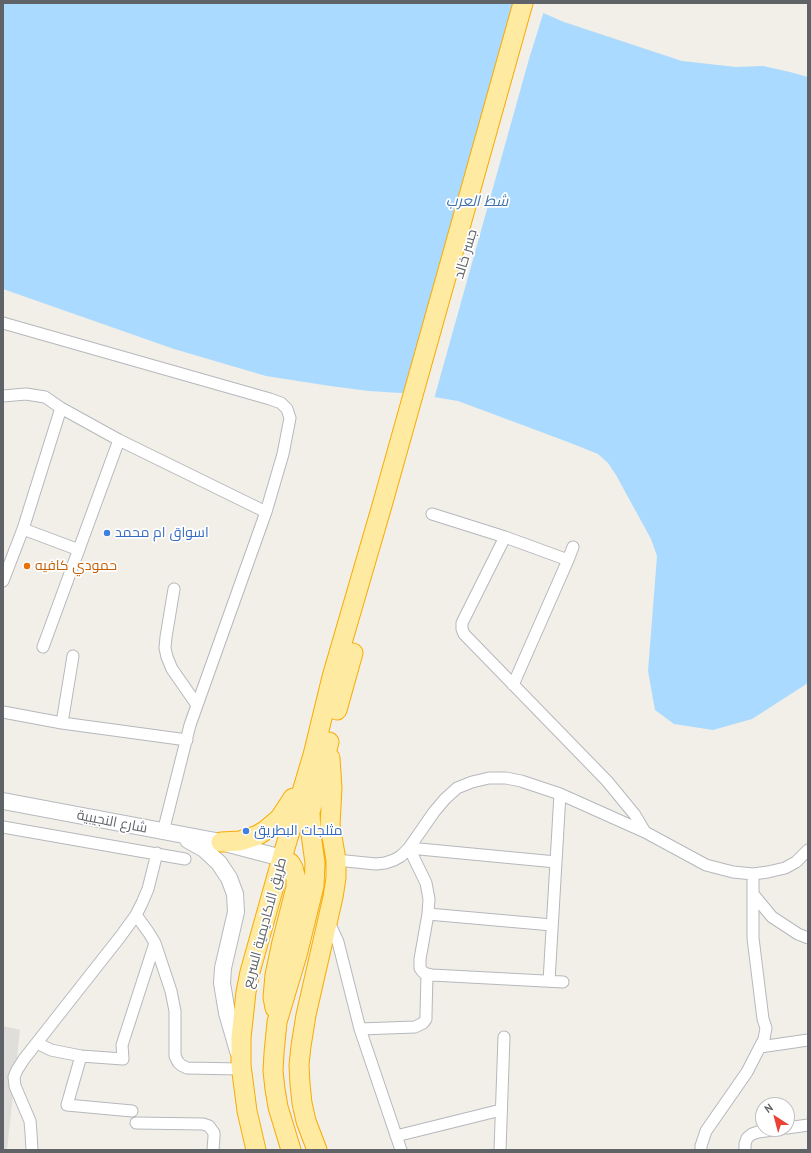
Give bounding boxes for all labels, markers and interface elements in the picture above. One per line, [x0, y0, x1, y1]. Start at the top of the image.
water label: شط العرب [446, 193, 508, 211]
street label: جسر خالد [451, 227, 481, 281]
place label: اسواق ام محمد [115, 525, 209, 541]
marker: اسواق ام محمد [102, 528, 112, 538]
place label: حمودي كافيه [35, 558, 117, 574]
marker: حمودي كافيه [22, 561, 32, 571]
street label: شارع النجيبية [75, 807, 149, 837]
place label: مثلجات البطريق [254, 823, 343, 839]
marker: مثلجات البطريق [241, 826, 251, 836]
street label: طريق الاكاديمية السريع [239, 856, 291, 990]
north arrow [755, 1097, 795, 1137]
text: N [761, 1100, 776, 1116]

